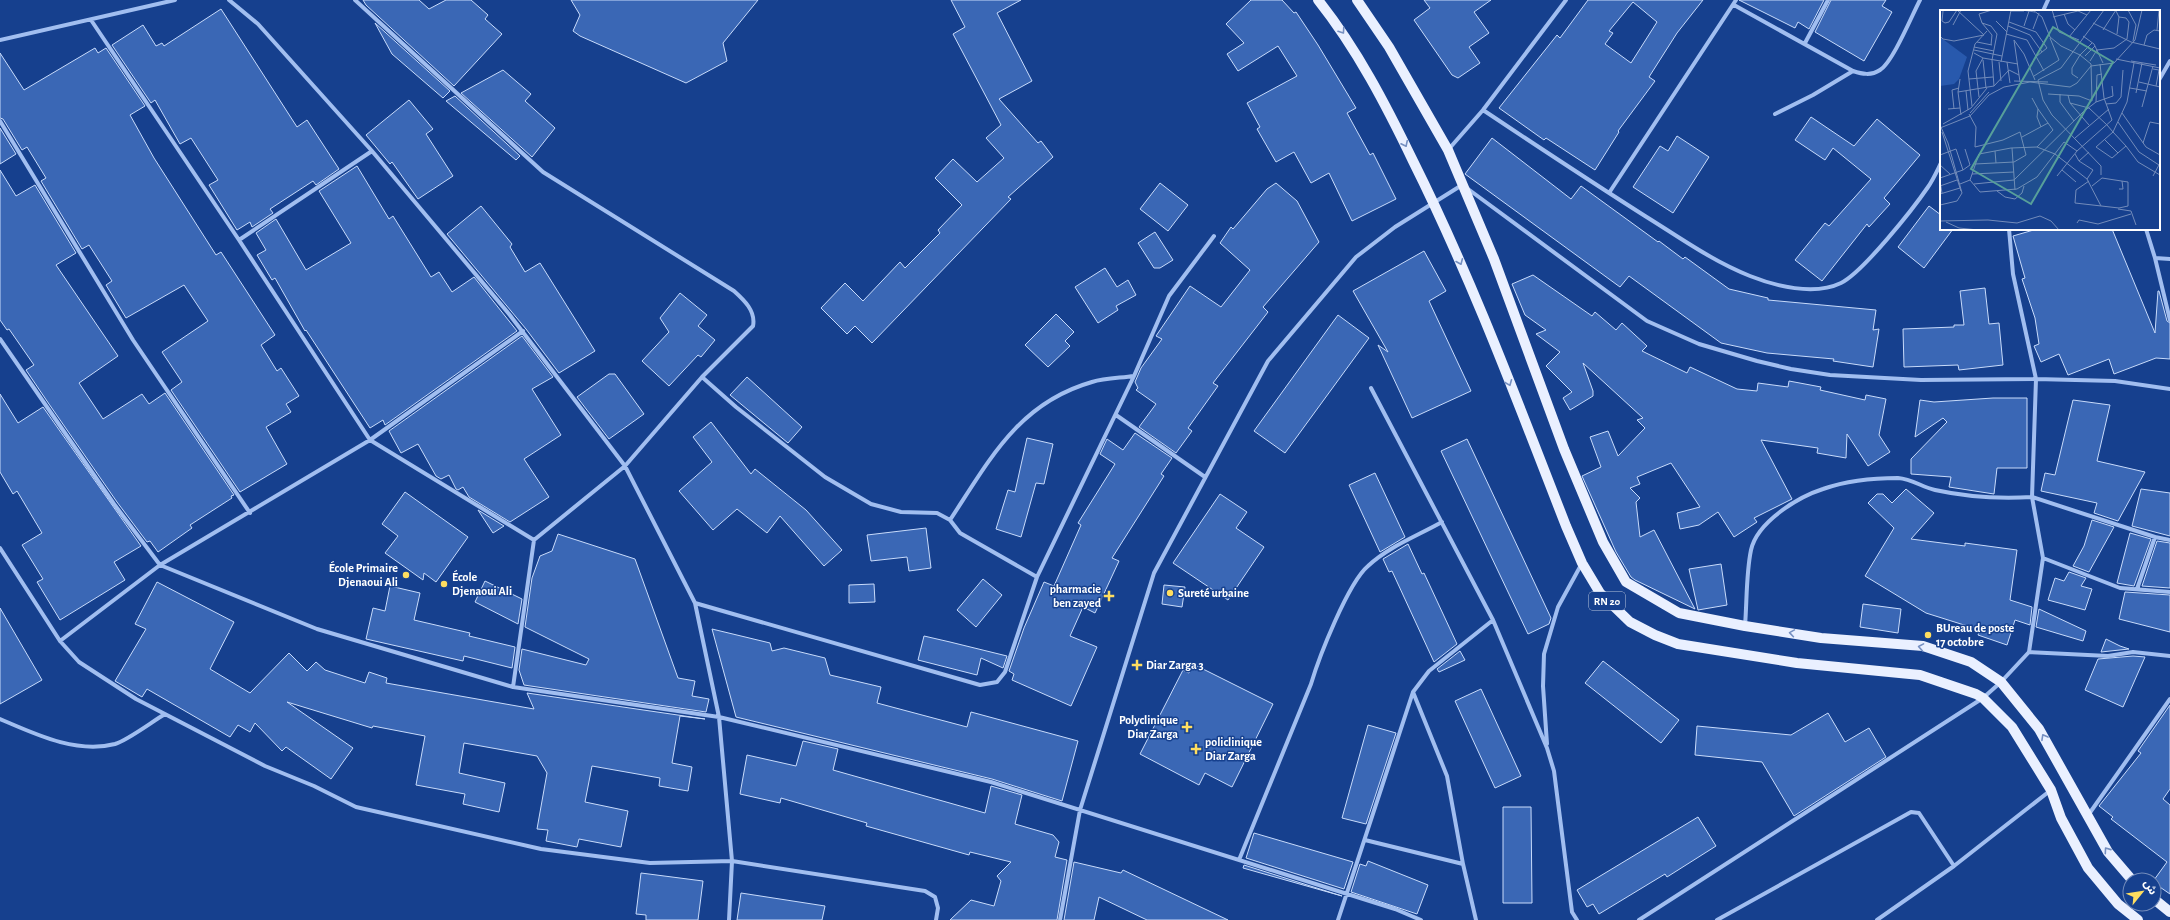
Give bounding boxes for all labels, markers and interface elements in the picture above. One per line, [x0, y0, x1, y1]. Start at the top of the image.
inset map [1940, 10, 2160, 230]
one-way arrow [1337, 27, 1345, 34]
one-way arrow [1400, 140, 1408, 148]
one-way arrow [1455, 258, 1463, 266]
one-way arrow [1504, 379, 1512, 386]
place label: École Primaire Djenaoui Ali [329, 560, 398, 589]
place label: École Djenaoui Ali [452, 569, 512, 598]
marker: École Primaire Djenaoui Ali [401, 570, 411, 580]
marker: École Djenaoui Ali [439, 579, 449, 589]
place label: pharmacie ben zayed [1050, 583, 1102, 610]
place label: Sureté urbaine [1178, 587, 1249, 599]
marker: Sureté urbaine [1165, 588, 1175, 598]
marker: pharmacie ben zayed [1104, 591, 1114, 601]
road number: RN 20 [1589, 592, 1625, 610]
place label: BUreau de poste 17 octobre [1936, 622, 2015, 648]
one-way arrow [1789, 629, 1795, 638]
marker: BUreau de poste 17 octobre [1923, 630, 1933, 640]
one-way arrow [1918, 643, 1925, 651]
marker: Diar Zarga 3 [1131, 659, 1143, 671]
place label: Diar Zarga 3 [1146, 659, 1204, 671]
place label: Polyclinique Diar Zarga [1119, 714, 1178, 740]
marker: Polyclinique Diar Zarga [1181, 721, 1193, 733]
one-way arrow [2041, 734, 2048, 741]
place label: policlinique Diar Zarga [1205, 736, 1262, 762]
marker: policlinique Diar Zarga [1190, 743, 1202, 755]
one-way arrow [2105, 848, 2112, 855]
north arrow [2122, 872, 2162, 912]
text: ش [2141, 878, 2159, 897]

